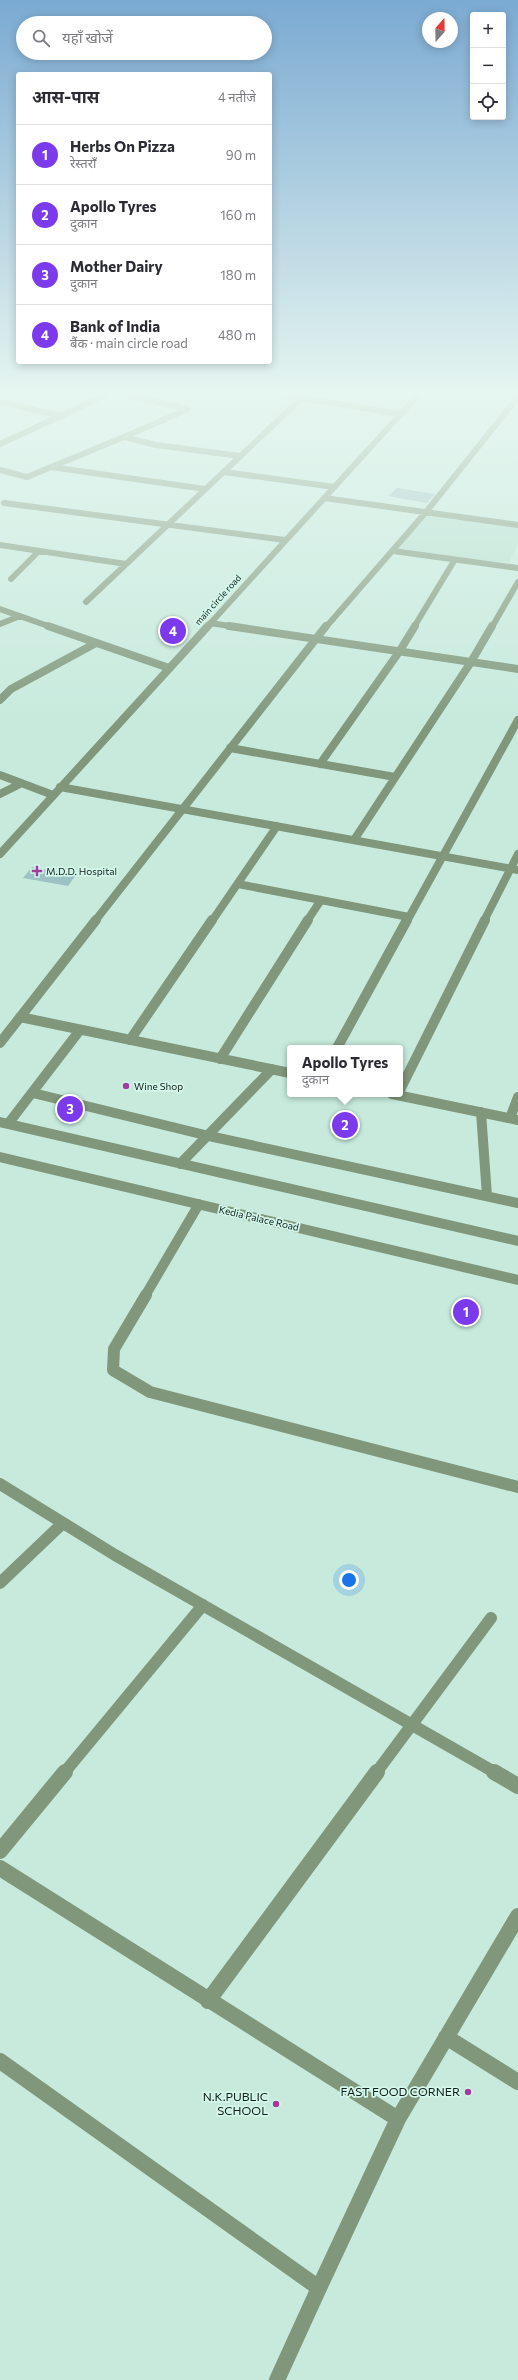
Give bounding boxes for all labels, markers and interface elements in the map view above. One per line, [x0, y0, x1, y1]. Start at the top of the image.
north arrow [422, 12, 458, 48]
map controls [470, 12, 506, 120]
button: + [470, 12, 506, 48]
search box [16, 16, 272, 60]
icon: search [30, 27, 52, 49]
text: यहाँ खोजें [62, 28, 113, 46]
button: − [470, 48, 506, 84]
button: locate [470, 84, 506, 120]
text: आस-पास [32, 86, 99, 107]
text: 4 नतीजे [218, 89, 256, 105]
text: Herbs On Pizza [70, 137, 175, 155]
text: 1 [42, 147, 48, 163]
text: 90 m [226, 147, 256, 163]
text: रेस्तराँ [70, 155, 96, 171]
text: Apollo Tyres [70, 197, 157, 215]
text: 2 [41, 207, 49, 223]
text: 160 m [220, 207, 256, 223]
text: दुकान [70, 215, 97, 231]
text: Mother Dairy [70, 257, 163, 275]
text: 3 [41, 267, 49, 283]
text: 180 m [220, 267, 256, 283]
text: दुकान [70, 275, 97, 291]
text: Bank of India [70, 317, 160, 335]
text: 4 [41, 327, 49, 343]
text: 480 m [218, 327, 256, 343]
text: बैंक · main circle road [70, 335, 188, 351]
street label: main circle road [192, 572, 243, 627]
pin: 4 [160, 616, 186, 646]
marker: M.D.D. Hospital [31, 865, 43, 877]
place label: M.D.D. Hospital [46, 865, 117, 877]
popup [287, 1045, 403, 1097]
text: Apollo Tyres [302, 1053, 388, 1071]
text: दुकान [302, 1071, 329, 1087]
place label: Wine Shop [134, 1080, 183, 1092]
marker: Wine Shop [121, 1081, 131, 1091]
pin: 3 [57, 1094, 83, 1124]
pin: 2 [332, 1110, 358, 1140]
street label: Kedia Palace Road [218, 1203, 300, 1233]
pin: 1 [453, 1297, 479, 1327]
your location [339, 1570, 359, 1590]
place label: FAST FOOD CORNER [341, 2084, 460, 2098]
marker: FAST FOOD CORNER [463, 2087, 473, 2097]
place label: N.K.PUBLIC SCHOOL [203, 2089, 268, 2117]
marker: N.K.PUBLIC SCHOOL [271, 2099, 281, 2109]

